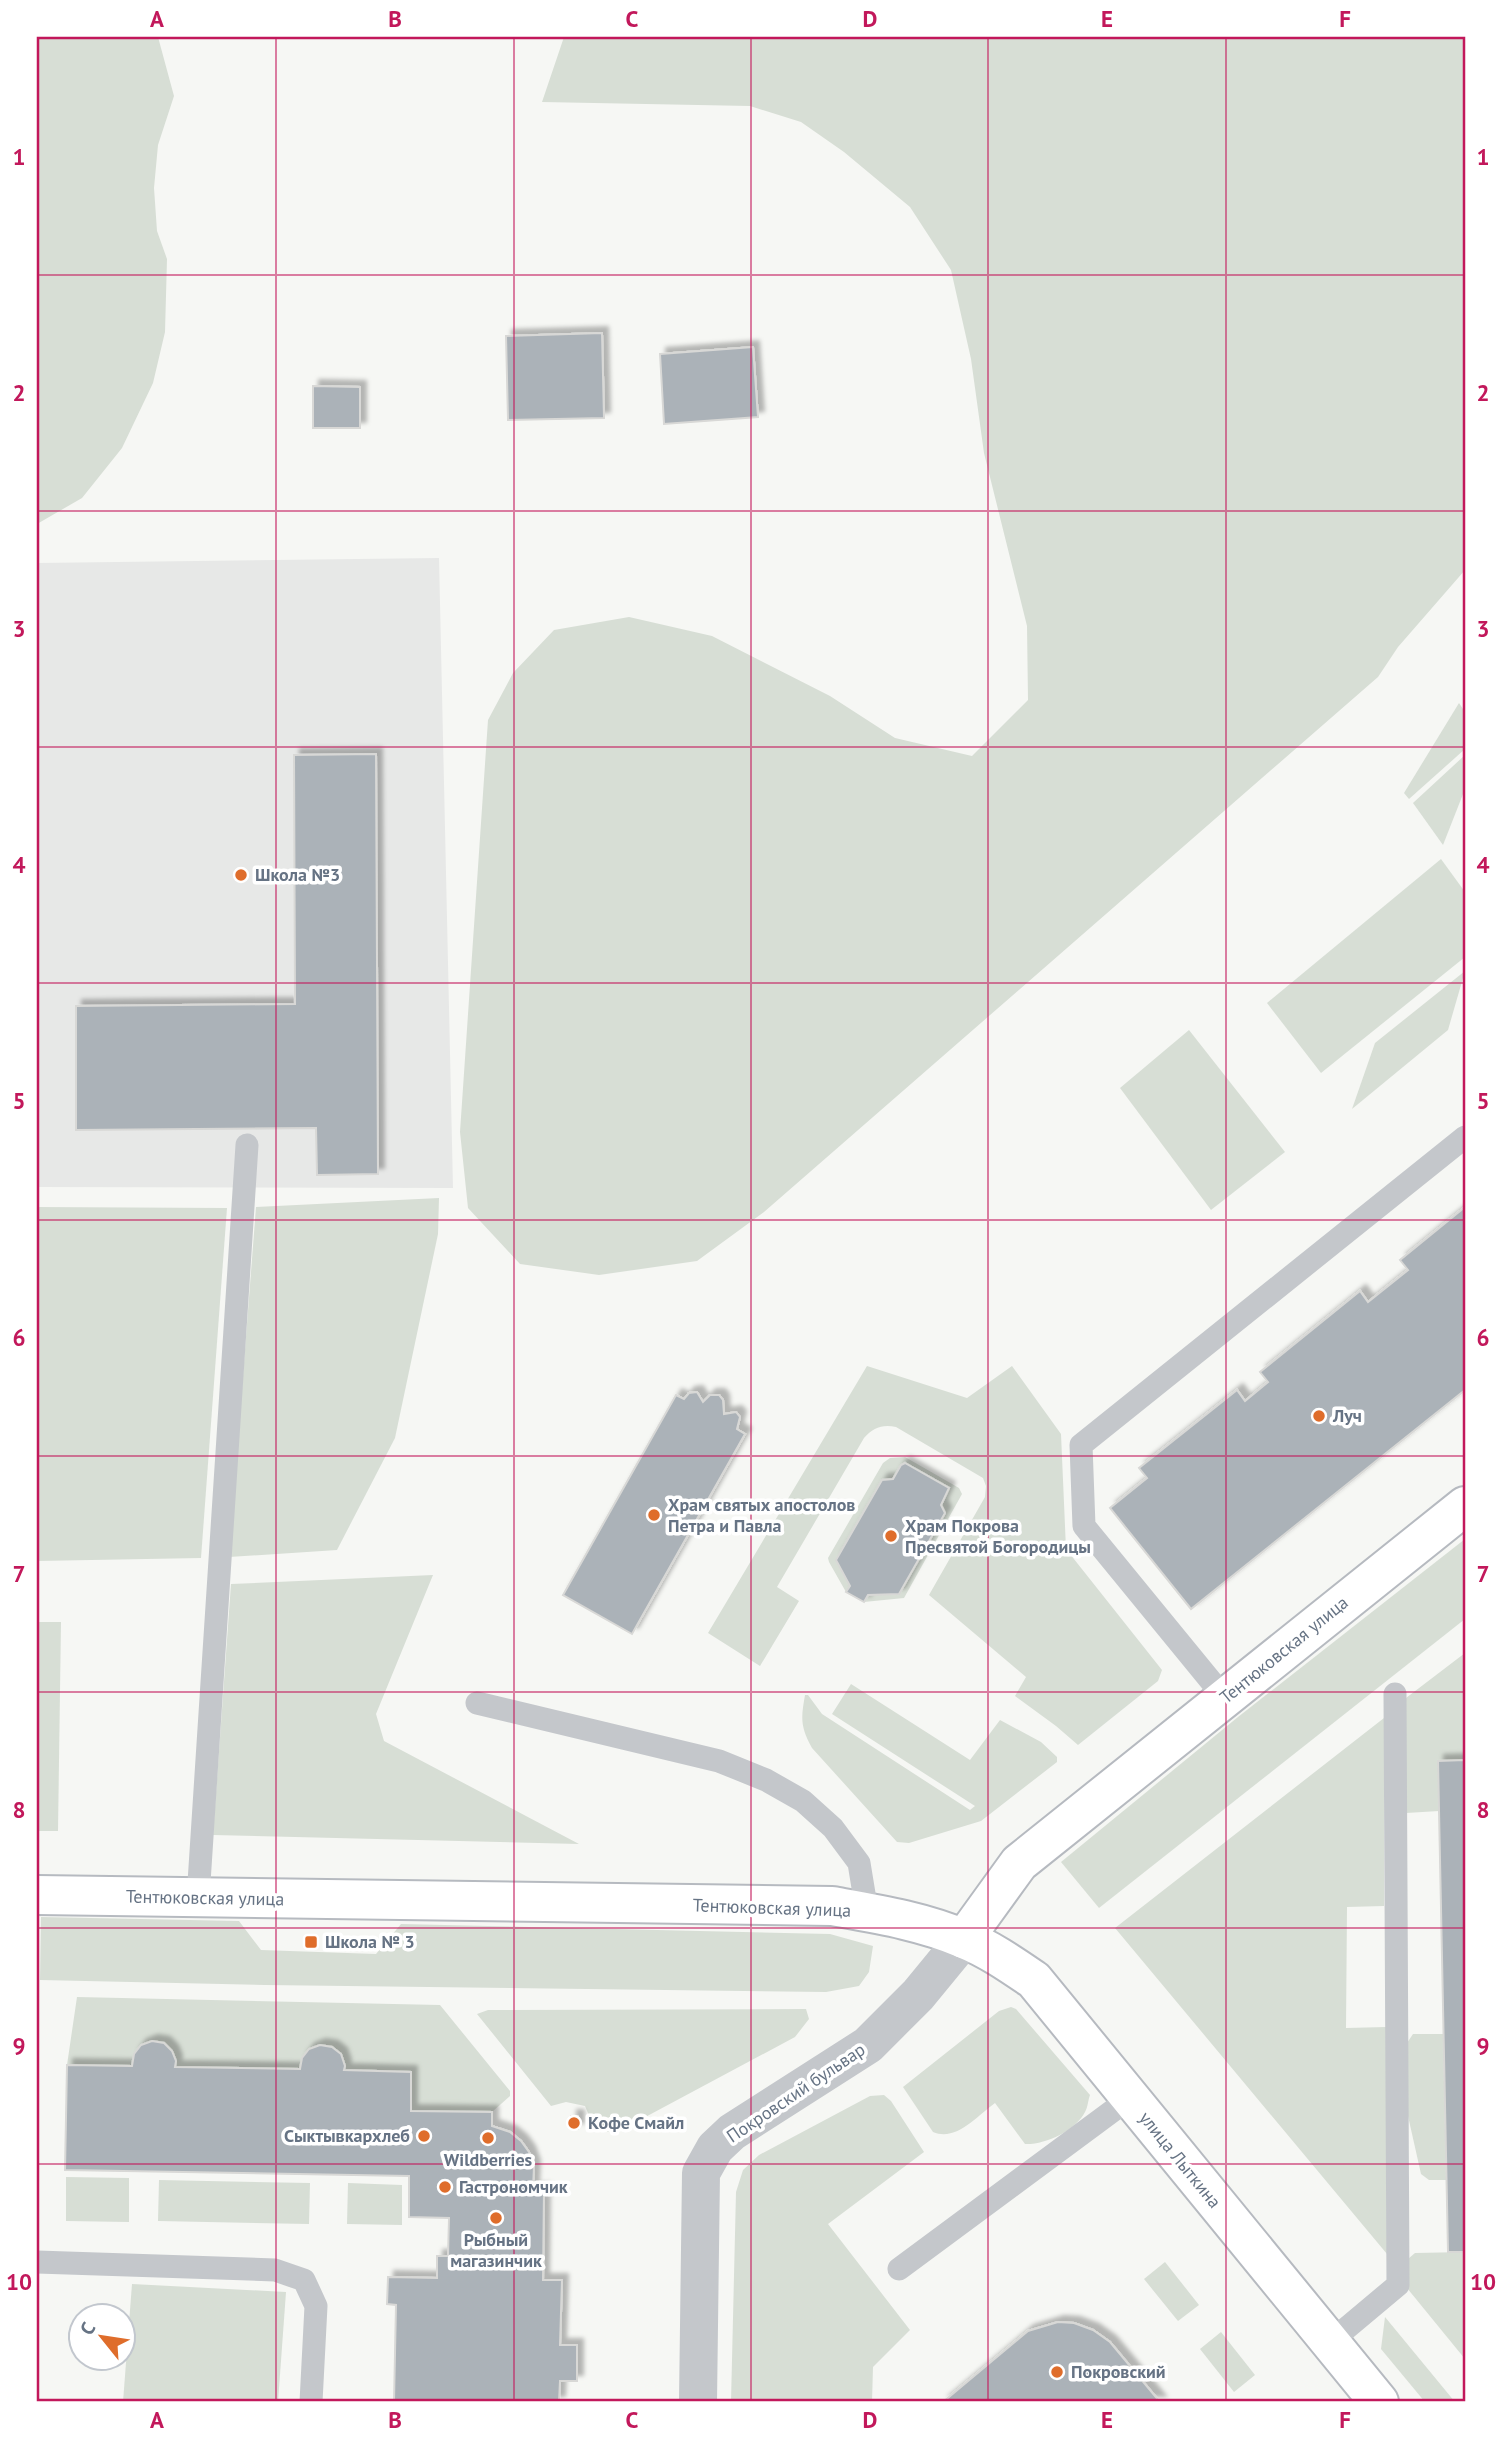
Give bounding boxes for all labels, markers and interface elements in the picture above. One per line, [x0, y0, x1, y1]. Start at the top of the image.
text: A [150, 4, 164, 33]
text: B [388, 4, 402, 33]
text: C [626, 4, 639, 33]
text: D [863, 4, 877, 33]
text: E [1101, 4, 1113, 33]
text: F [1339, 4, 1351, 33]
text: 1 [12, 142, 26, 171]
text: 1 [1476, 142, 1490, 171]
text: 2 [12, 378, 26, 407]
text: 2 [1476, 378, 1490, 407]
text: 3 [12, 614, 26, 643]
text: 3 [1476, 614, 1490, 643]
text: 4 [12, 850, 26, 879]
text: 4 [1476, 850, 1490, 879]
place label: Школа №3 [255, 863, 340, 886]
marker: Школа №3 [233, 867, 249, 883]
text: 5 [12, 1086, 26, 1115]
text: 5 [1476, 1086, 1490, 1115]
text: 6 [12, 1323, 26, 1352]
text: 6 [1476, 1323, 1490, 1352]
place label: Луч [1332, 1404, 1362, 1427]
marker: Луч [1311, 1408, 1327, 1424]
place label: Храм святых апостолов Петра и Павла [668, 1493, 855, 1537]
marker: Храм святых апостолов Петра и Павла [646, 1507, 662, 1523]
place label: Храм Покрова Пресвятой Богородицы [905, 1514, 1091, 1558]
marker: Храм Покрова Пресвятой Богородицы [883, 1528, 899, 1544]
text: 7 [12, 1559, 26, 1588]
text: 7 [1476, 1559, 1490, 1588]
street label: Тентюковская улица [1215, 1591, 1353, 1708]
text: 8 [12, 1795, 26, 1824]
text: 8 [1476, 1795, 1490, 1824]
street label: Тентюковская улица [126, 1885, 284, 1910]
street label: Тентюковская улица [692, 1893, 852, 1922]
place label: Школа № 3 [325, 1930, 415, 1953]
marker: Школа № 3 [303, 1934, 319, 1950]
text: 9 [12, 2031, 26, 2060]
text: 9 [1476, 2031, 1490, 2060]
street label: Покровский бульвар [722, 2038, 869, 2147]
street label: улица Лыткина [1134, 2107, 1226, 2213]
place label: Кофе Смайл [588, 2111, 684, 2134]
marker: Кофе Смайл [566, 2115, 582, 2131]
place label: Сыктывкархлеб [284, 2124, 410, 2147]
marker: Сыктывкархлеб [416, 2128, 432, 2144]
marker: Wildberries [480, 2130, 496, 2146]
place label: Wildberries [444, 2148, 533, 2171]
place label: Гастрономчик [459, 2175, 568, 2198]
marker: Гастрономчик [437, 2179, 453, 2195]
marker: Рыбный магазинчик [488, 2210, 504, 2226]
place label: Рыбный магазинчик [450, 2228, 542, 2272]
text: 10 [6, 2267, 32, 2296]
text: 10 [1470, 2267, 1496, 2296]
north arrow [66, 2302, 136, 2372]
text: С [74, 2318, 101, 2339]
place label: Покровский [1071, 2360, 1166, 2383]
marker: Покровский [1049, 2364, 1065, 2380]
text: A [150, 2405, 164, 2434]
text: B [388, 2405, 402, 2434]
text: C [626, 2405, 639, 2434]
text: D [863, 2405, 877, 2434]
text: E [1101, 2405, 1113, 2434]
text: F [1339, 2405, 1351, 2434]

